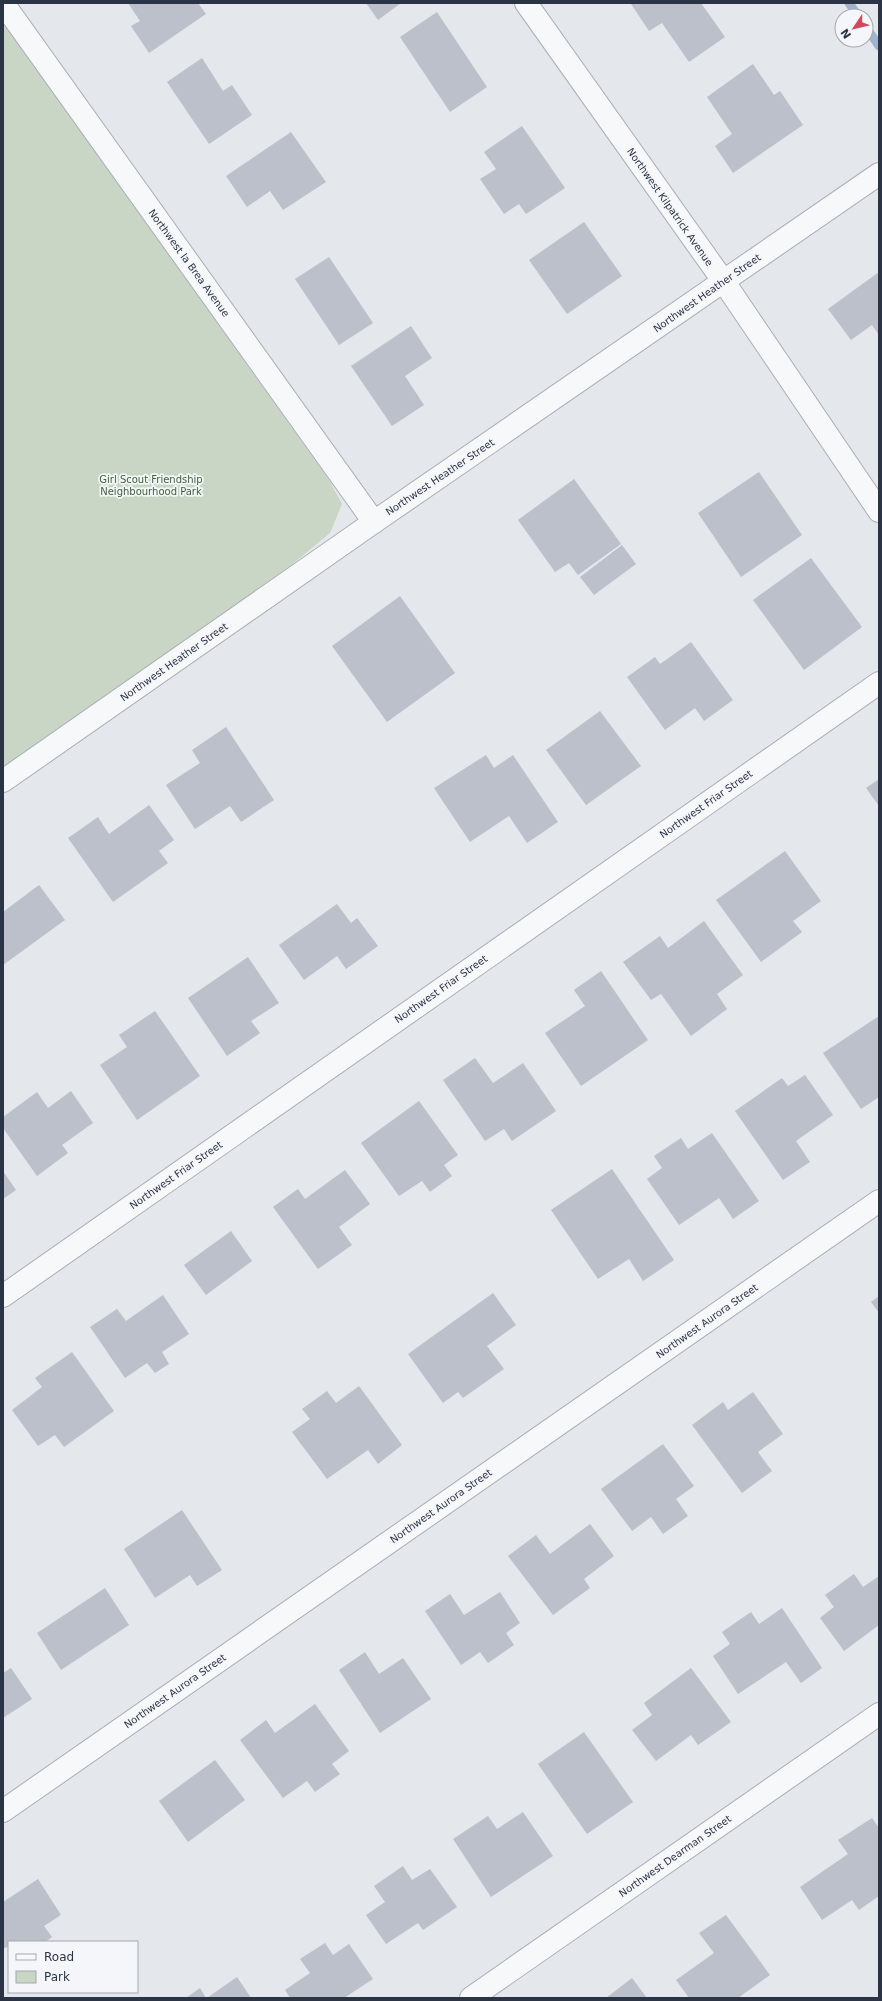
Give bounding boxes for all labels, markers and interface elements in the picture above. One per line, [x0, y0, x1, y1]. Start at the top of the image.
north arrow [834, 8, 874, 48]
text: N [838, 26, 854, 41]
street label: Northwest Kilpatrick Avenue [625, 146, 715, 268]
street label: Northwest la Brea Avenue [146, 207, 232, 319]
street label: Northwest Heather Street [651, 252, 763, 334]
street label: Northwest Heather Street [384, 436, 496, 517]
park label: Girl Scout Friendship Neighbourhood Park [99, 474, 203, 497]
street label: Northwest Heather Street [118, 621, 230, 703]
street label: Northwest Friar Street [658, 768, 754, 840]
street label: Northwest Friar Street [393, 953, 489, 1025]
street label: Northwest Friar Street [128, 1139, 224, 1211]
street label: Northwest Aurora Street [654, 1282, 760, 1360]
street label: Northwest Aurora Street [388, 1467, 494, 1545]
street label: Northwest Aurora Street [122, 1652, 228, 1730]
street label: Northwest Dearman Street [617, 1813, 733, 1899]
legend [8, 1941, 138, 1993]
text: Road [44, 1950, 74, 1964]
text: Park [44, 1970, 70, 1984]

